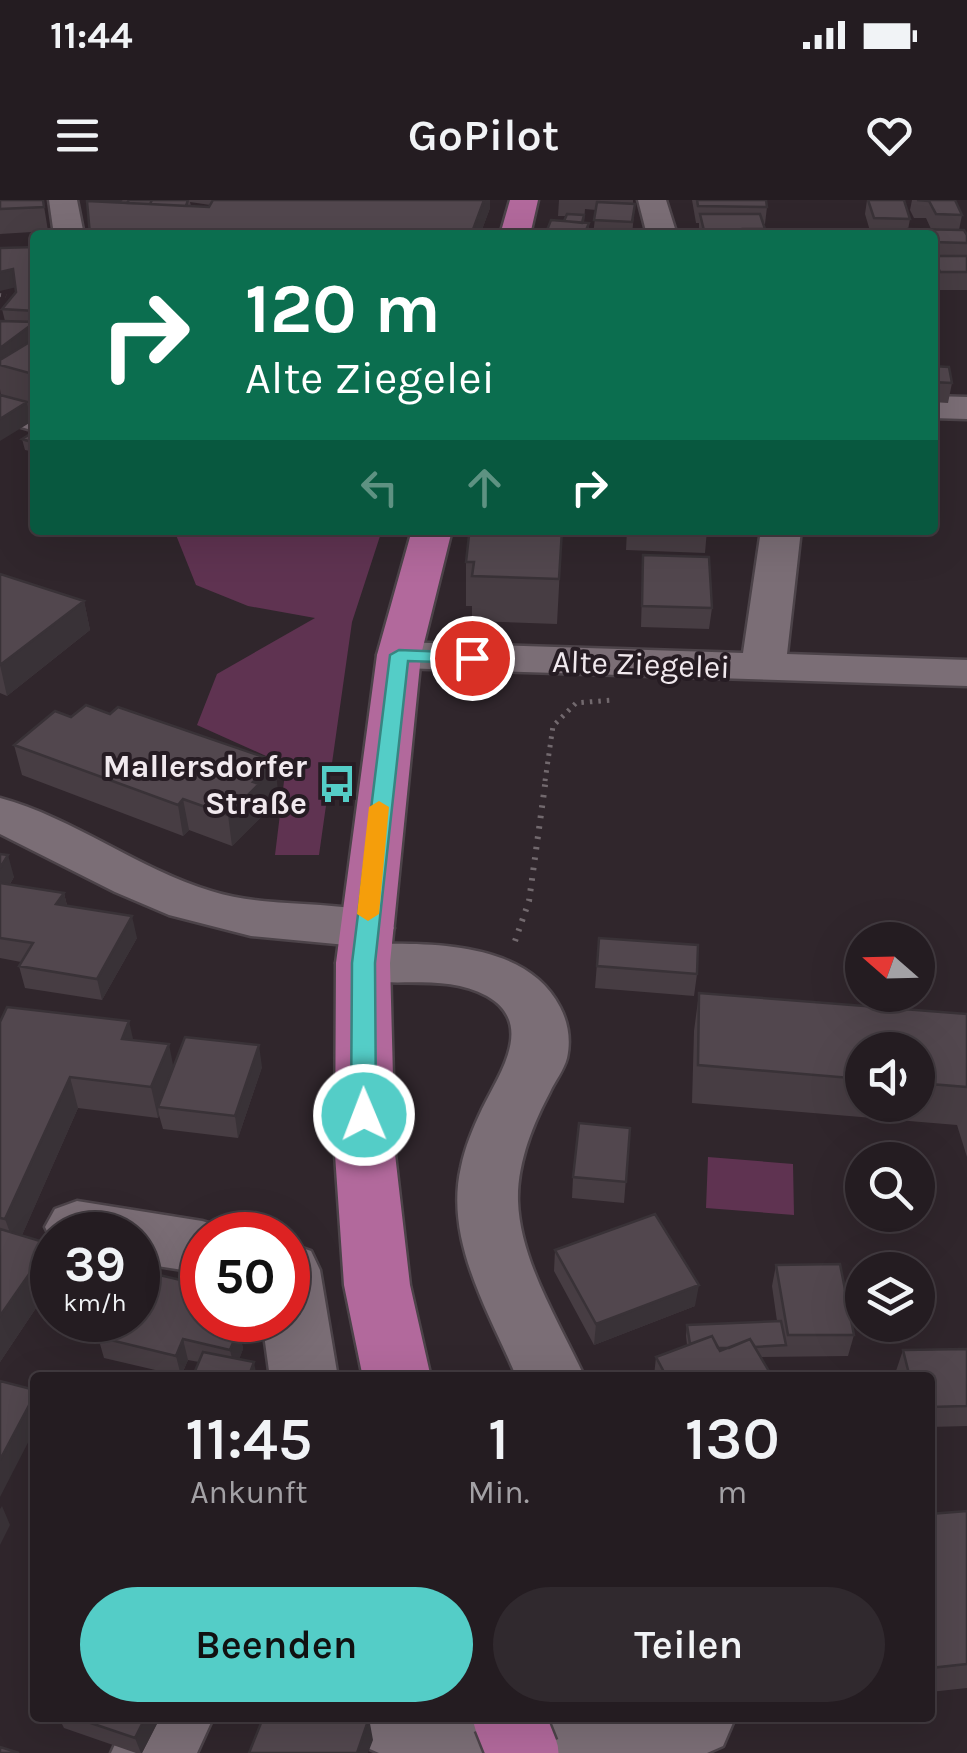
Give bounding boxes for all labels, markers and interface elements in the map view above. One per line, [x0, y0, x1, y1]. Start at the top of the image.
text: 11:44 [50, 13, 133, 58]
icon: menu [50, 108, 105, 163]
icon: heart [862, 108, 917, 163]
text: GoPilot [408, 109, 559, 161]
text: 120 m [245, 268, 441, 350]
icon: right [80, 270, 210, 400]
text: Alte Ziegelei [245, 352, 495, 404]
icon: left [352, 460, 407, 515]
icon: ahead [457, 460, 512, 515]
icon: right [562, 460, 617, 515]
pin [430, 616, 515, 701]
icon: arrive [445, 631, 500, 686]
street label: Alte Ziegelei [552, 643, 730, 686]
place label: Mallersdorfer Straße [103, 748, 307, 822]
bus stop icon: Mallersdorfer Straße [316, 763, 358, 805]
north arrow [845, 922, 935, 1012]
map controls [845, 922, 935, 1342]
button: sound [845, 1032, 935, 1122]
position arrow [312, 1063, 416, 1167]
button: search [845, 1142, 935, 1232]
speed limit sign: 50 [180, 1212, 310, 1342]
text: 39 [64, 1235, 126, 1294]
button: layers [845, 1252, 935, 1342]
text: km/h [63, 1288, 127, 1317]
text: 11:45 [185, 1404, 312, 1474]
text: 1 [488, 1404, 509, 1474]
text: 130 [685, 1404, 780, 1474]
text: Ankunft [190, 1474, 308, 1511]
text: Min. [468, 1474, 529, 1511]
text: m [717, 1474, 747, 1511]
button: Beenden [80, 1587, 473, 1702]
button: Teilen [493, 1587, 885, 1702]

